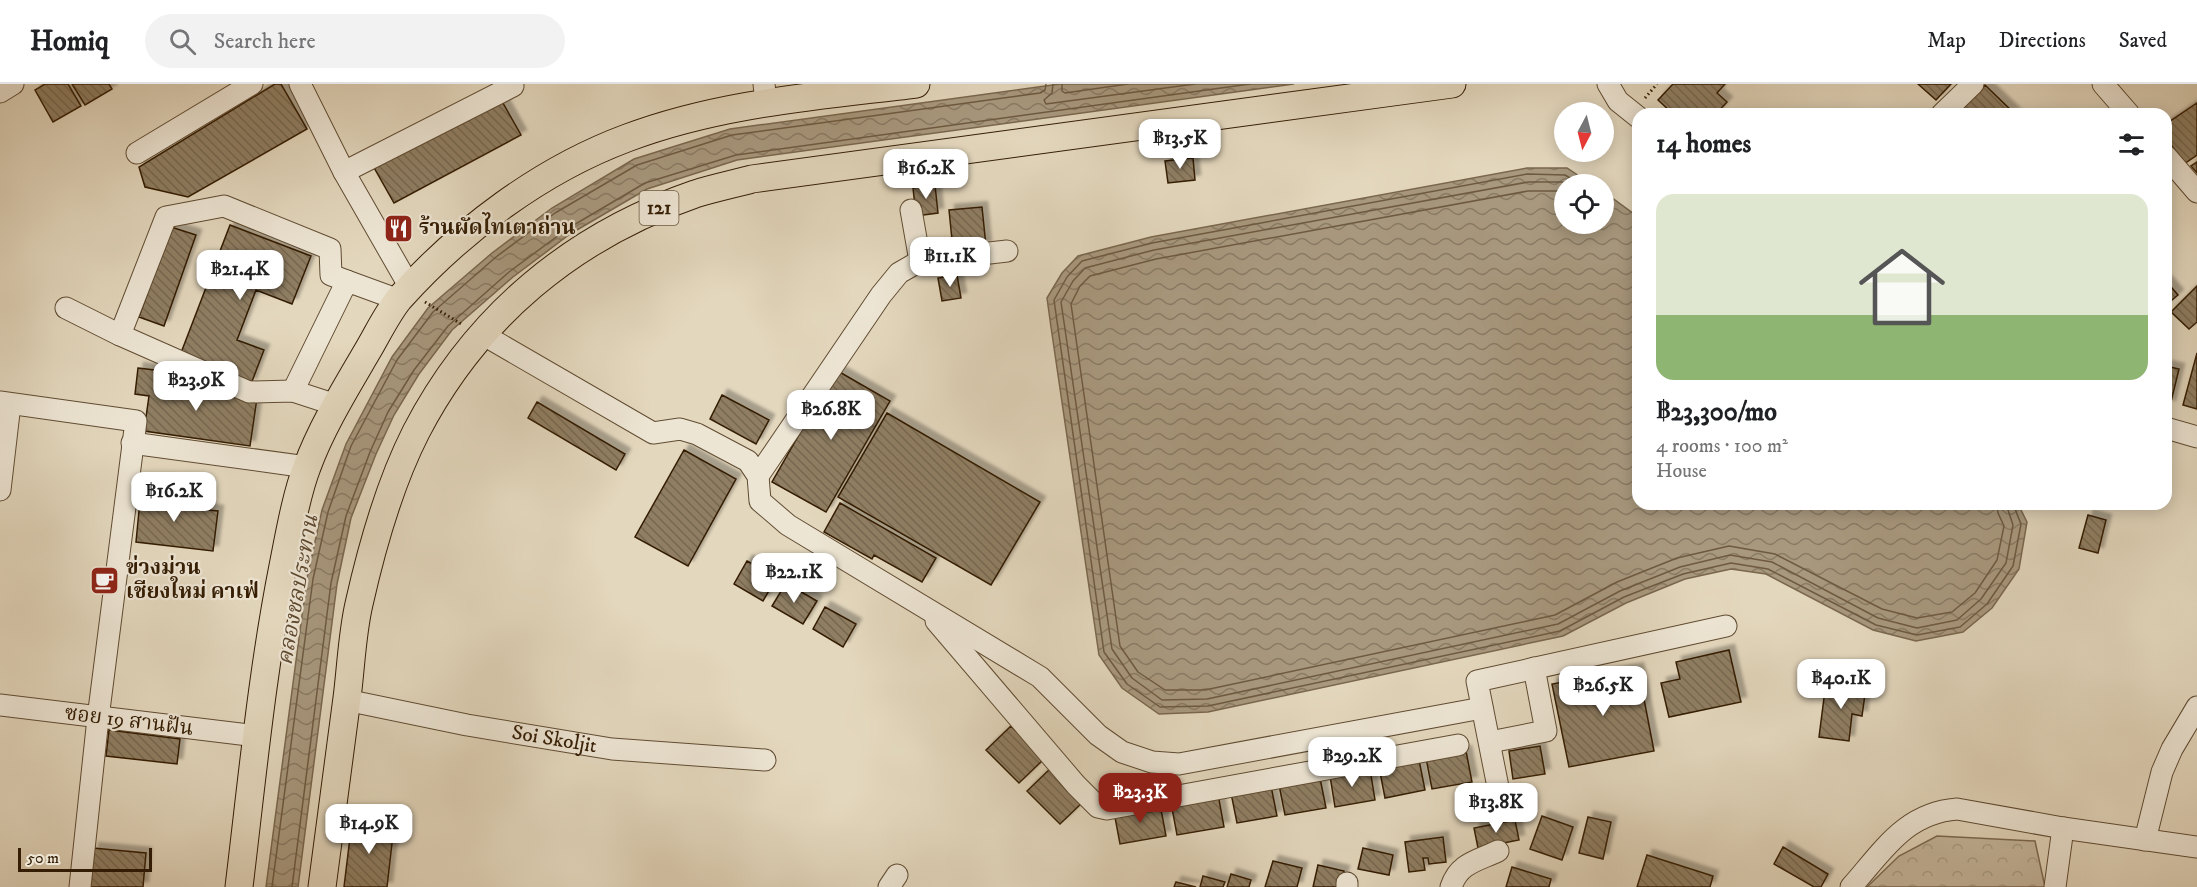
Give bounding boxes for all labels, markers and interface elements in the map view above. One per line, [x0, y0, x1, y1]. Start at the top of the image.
search box [145, 14, 565, 68]
text: Homiq [30, 24, 109, 59]
icon: search [166, 25, 199, 58]
text: Search here [214, 28, 316, 55]
text: Map [1927, 28, 1966, 54]
text: Directions [1999, 28, 2086, 54]
text: Saved [2119, 28, 2167, 54]
north arrow [1554, 102, 1614, 162]
map controls [1554, 102, 1614, 234]
pin: ฿13.5K [1131, 119, 1229, 170]
text: ฿13.5K [1153, 126, 1207, 151]
text: 14 homes [1656, 128, 1751, 161]
icon: filters [2115, 128, 2148, 161]
pin: ฿16.2K [877, 149, 975, 200]
text: ฿16.2K [897, 156, 955, 181]
button: locate [1554, 174, 1614, 234]
road number: 121 [640, 191, 678, 225]
restaurant icon: ร้านผัดไทเตาถ่าน [382, 212, 414, 244]
place label: ร้านผัดไทเตาถ่าน [419, 212, 576, 241]
icon: home [1848, 233, 1956, 341]
pin: ฿11.1K [901, 237, 999, 288]
text: ฿11.1K [924, 244, 976, 269]
pin: ฿21.4K [191, 250, 289, 301]
text: ฿21.4K [211, 257, 269, 282]
pin: ฿23.9K [147, 361, 245, 412]
text: ฿23.9K [167, 368, 225, 393]
pin: ฿26.8K [782, 390, 880, 441]
text: ฿23,300/mo [1656, 396, 1777, 429]
text: ฿26.8K [801, 397, 861, 422]
text: 4 rooms · 100 m² [1656, 434, 1788, 459]
text: House [1656, 459, 1707, 484]
pin: ฿16.2K [125, 472, 223, 523]
text: ฿16.2K [145, 479, 203, 504]
water label: คลองชลประทาน [272, 512, 325, 667]
pin: ฿22.1K [745, 553, 843, 604]
place label: ข่วงม่วน เชียงใหม่ คาเฟ่ [126, 555, 259, 605]
text: ฿22.1K [765, 560, 823, 585]
cafe icon: ข่วงม่วน เชียงใหม่ คาเฟ่ [89, 564, 121, 596]
pin: ฿40.1K [1792, 659, 1890, 710]
pin: ฿26.5K [1554, 666, 1652, 717]
text: ฿40.1K [1811, 666, 1871, 691]
text: ฿26.5K [1573, 673, 1633, 698]
street label: ซอย 19 สานฝัน [63, 700, 195, 742]
street label: Soi Skoljit [510, 720, 599, 759]
pin: ฿29.2K [1303, 737, 1401, 788]
text: ฿29.2K [1322, 744, 1382, 769]
pin: ฿23.3K [1091, 773, 1189, 824]
text: ฿23.3K [1113, 780, 1167, 805]
pin: ฿13.8K [1447, 783, 1545, 834]
text: ฿13.8K [1469, 790, 1523, 815]
pin: ฿14.9K [320, 804, 418, 855]
text: ฿14.9K [339, 811, 399, 836]
scale bar [18, 845, 152, 872]
text: 50 m [27, 848, 59, 868]

